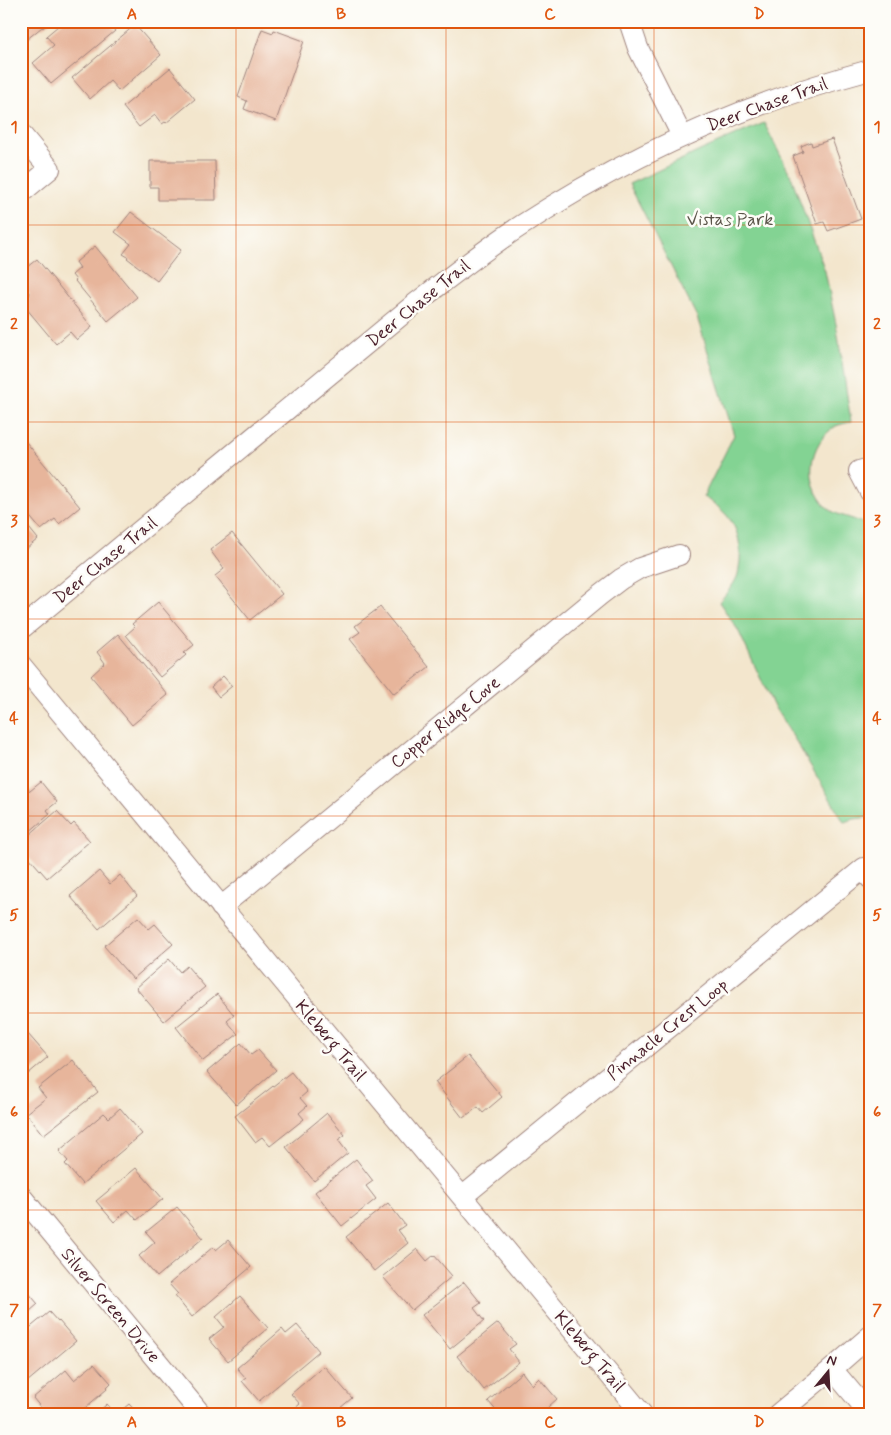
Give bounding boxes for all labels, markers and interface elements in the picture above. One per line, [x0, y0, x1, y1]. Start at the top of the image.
text: A [127, 4, 137, 25]
text: B [336, 4, 346, 25]
text: C [544, 4, 556, 25]
text: D [753, 4, 765, 25]
street label: Deer Chase Trail [704, 72, 831, 138]
text: 1 [10, 117, 18, 138]
text: 1 [873, 117, 881, 138]
park label: Vistas Park [687, 208, 773, 232]
street label: Deer Chase Trail [362, 255, 475, 353]
text: 2 [10, 314, 18, 335]
text: 2 [873, 314, 881, 335]
text: 3 [10, 511, 18, 532]
text: 3 [873, 511, 881, 532]
street label: Deer Chase Trail [49, 512, 162, 610]
street label: Copper Ridge Cove [386, 671, 506, 774]
text: 4 [9, 708, 19, 729]
text: 4 [872, 708, 882, 729]
text: 5 [9, 905, 19, 926]
text: 5 [872, 905, 882, 926]
street label: Pinnacle Crest Loop [602, 973, 733, 1086]
street label: Kleberg Trail [288, 995, 371, 1088]
text: 6 [10, 1102, 18, 1123]
text: 6 [873, 1102, 881, 1123]
street label: Silver Screen Drive [55, 1243, 165, 1368]
text: 7 [9, 1300, 19, 1321]
text: 7 [872, 1300, 882, 1321]
street label: Kleberg Trail [547, 1306, 630, 1399]
north arrow [804, 1348, 854, 1398]
text: N [824, 1351, 839, 1371]
text: A [127, 1412, 137, 1433]
text: B [336, 1412, 346, 1433]
text: C [544, 1412, 556, 1433]
text: D [753, 1412, 765, 1433]

